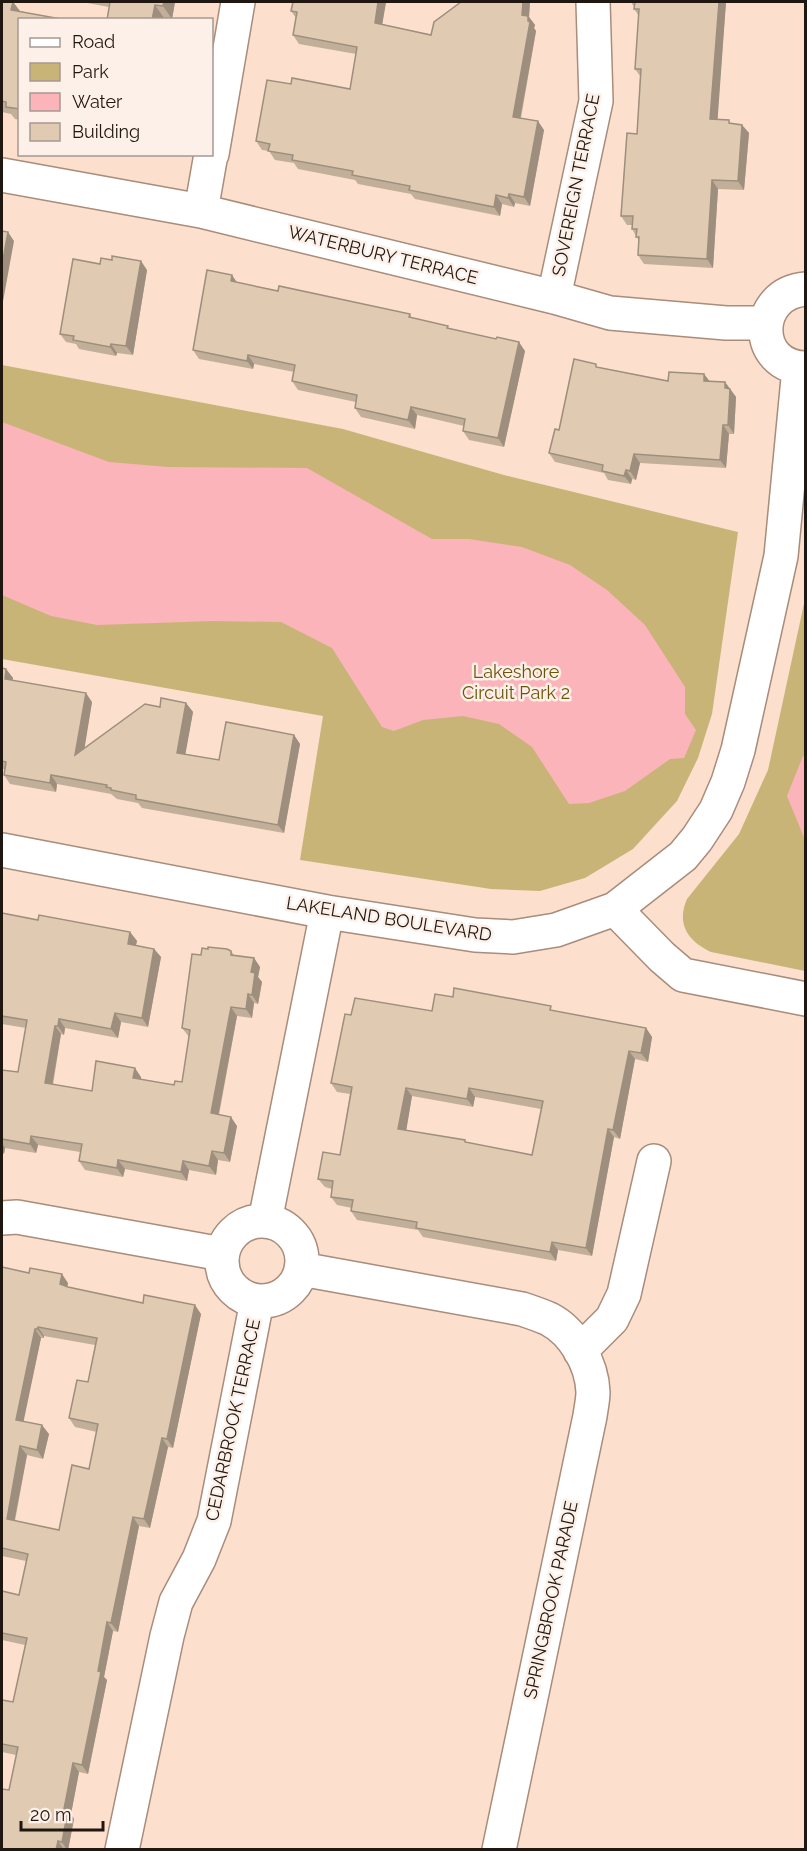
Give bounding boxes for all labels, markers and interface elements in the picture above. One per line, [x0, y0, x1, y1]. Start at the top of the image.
legend [18, 18, 213, 156]
text: Road [72, 31, 115, 52]
text: Park [72, 61, 109, 82]
text: Water [72, 91, 123, 112]
street label: SOVEREIGN TERRACE [547, 92, 604, 278]
text: Building [72, 121, 140, 142]
street label: WATERBURY TERRACE [286, 221, 480, 288]
park label: Lakeshore Circuit Park 2 [462, 661, 570, 703]
street label: LAKELAND BOULEVARD [285, 892, 493, 945]
street label: CEDARBROOK TERRACE [201, 1317, 264, 1523]
street label: SPRINGBROOK PARADE [519, 1499, 582, 1701]
scale bar [21, 1794, 104, 1832]
text: 20 m [30, 1804, 72, 1825]

